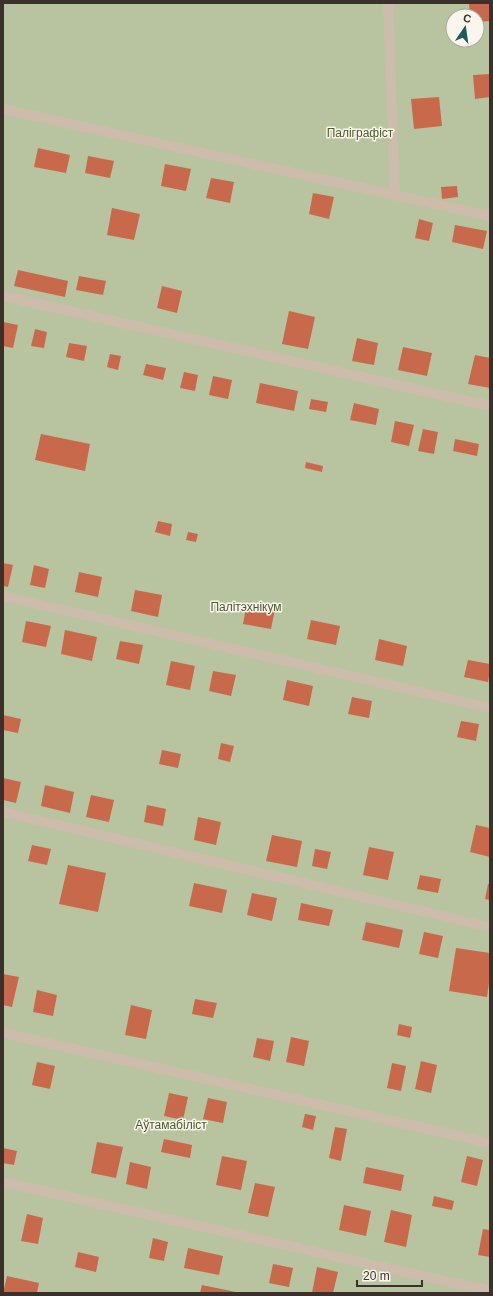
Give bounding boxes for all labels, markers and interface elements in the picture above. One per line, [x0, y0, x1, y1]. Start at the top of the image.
north arrow [445, 8, 485, 48]
text: С [462, 12, 473, 25]
park label: Паліграфіст [327, 126, 394, 140]
park label: Палітэхнікум [210, 600, 282, 614]
park label: Аўтамабіліст [135, 1118, 207, 1132]
scale bar [357, 1262, 422, 1288]
text: 20 m [363, 1269, 390, 1283]

